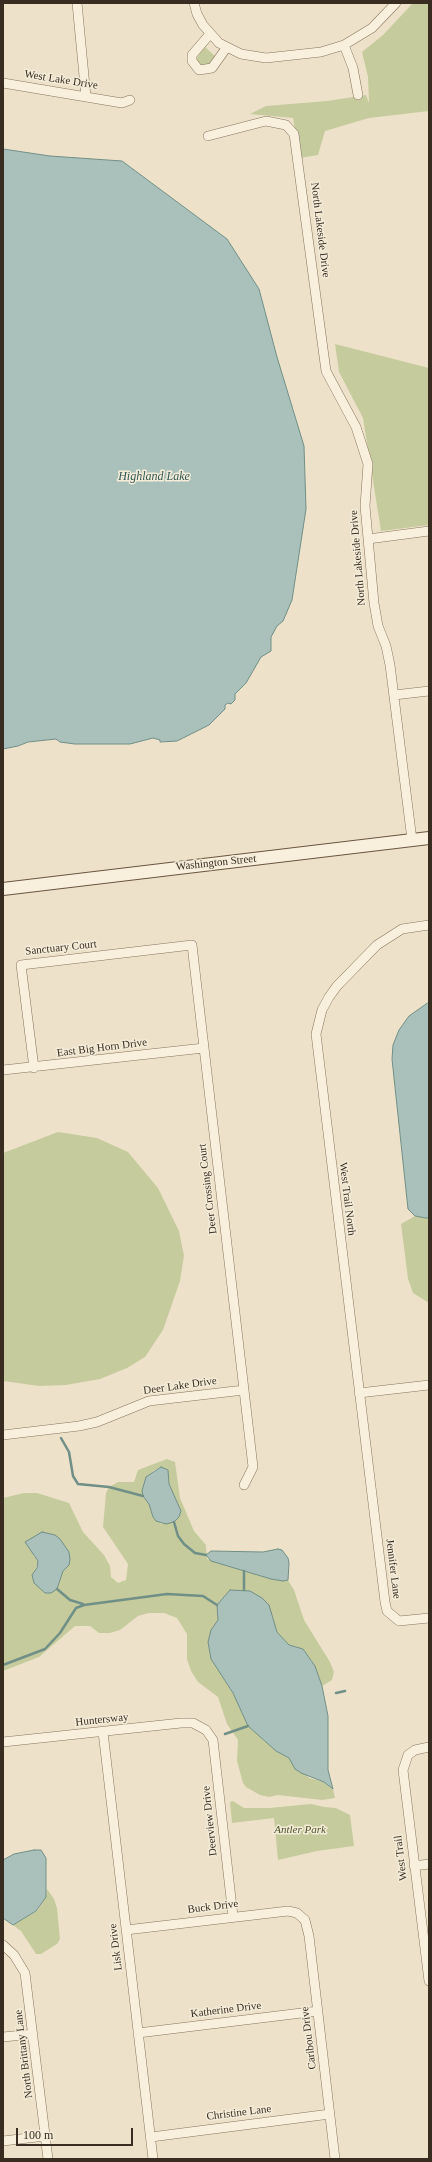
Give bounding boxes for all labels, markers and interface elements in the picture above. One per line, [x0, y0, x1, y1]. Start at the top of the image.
street label: West Lake Drive [23, 68, 99, 92]
street label: North Lakeside Drive [308, 182, 332, 278]
water label: Highland Lake [118, 470, 190, 484]
street label: North Lakeside Drive [347, 510, 369, 606]
street label: Washington Street [175, 852, 257, 874]
street label: Sanctuary Court [25, 938, 97, 958]
street label: East Big Horn Drive [56, 1036, 148, 1060]
street label: Deer Crossing Court [196, 1143, 220, 1235]
street label: West Trail North [336, 1162, 358, 1236]
street label: Deer Lake Drive [142, 1374, 218, 1398]
street label: Jennifer Lane [383, 1538, 403, 1600]
street label: Huntersway [75, 1711, 129, 1729]
street label: Deerview Drive [200, 1785, 220, 1857]
park label: Antler Park [274, 1823, 326, 1837]
street label: West Trail [392, 1835, 410, 1881]
street label: Buck Drive [187, 1897, 239, 1917]
street label: Lisk Drive [107, 1923, 125, 1971]
street label: Katherine Drive [190, 1999, 262, 2021]
street label: Caribou Drive [299, 2006, 319, 2070]
street label: North Brittany Lane [12, 2009, 36, 2099]
street label: Christine Lane [206, 2102, 272, 2124]
scale bar [18, 2120, 135, 2146]
text: 100 m [23, 2128, 53, 2142]

